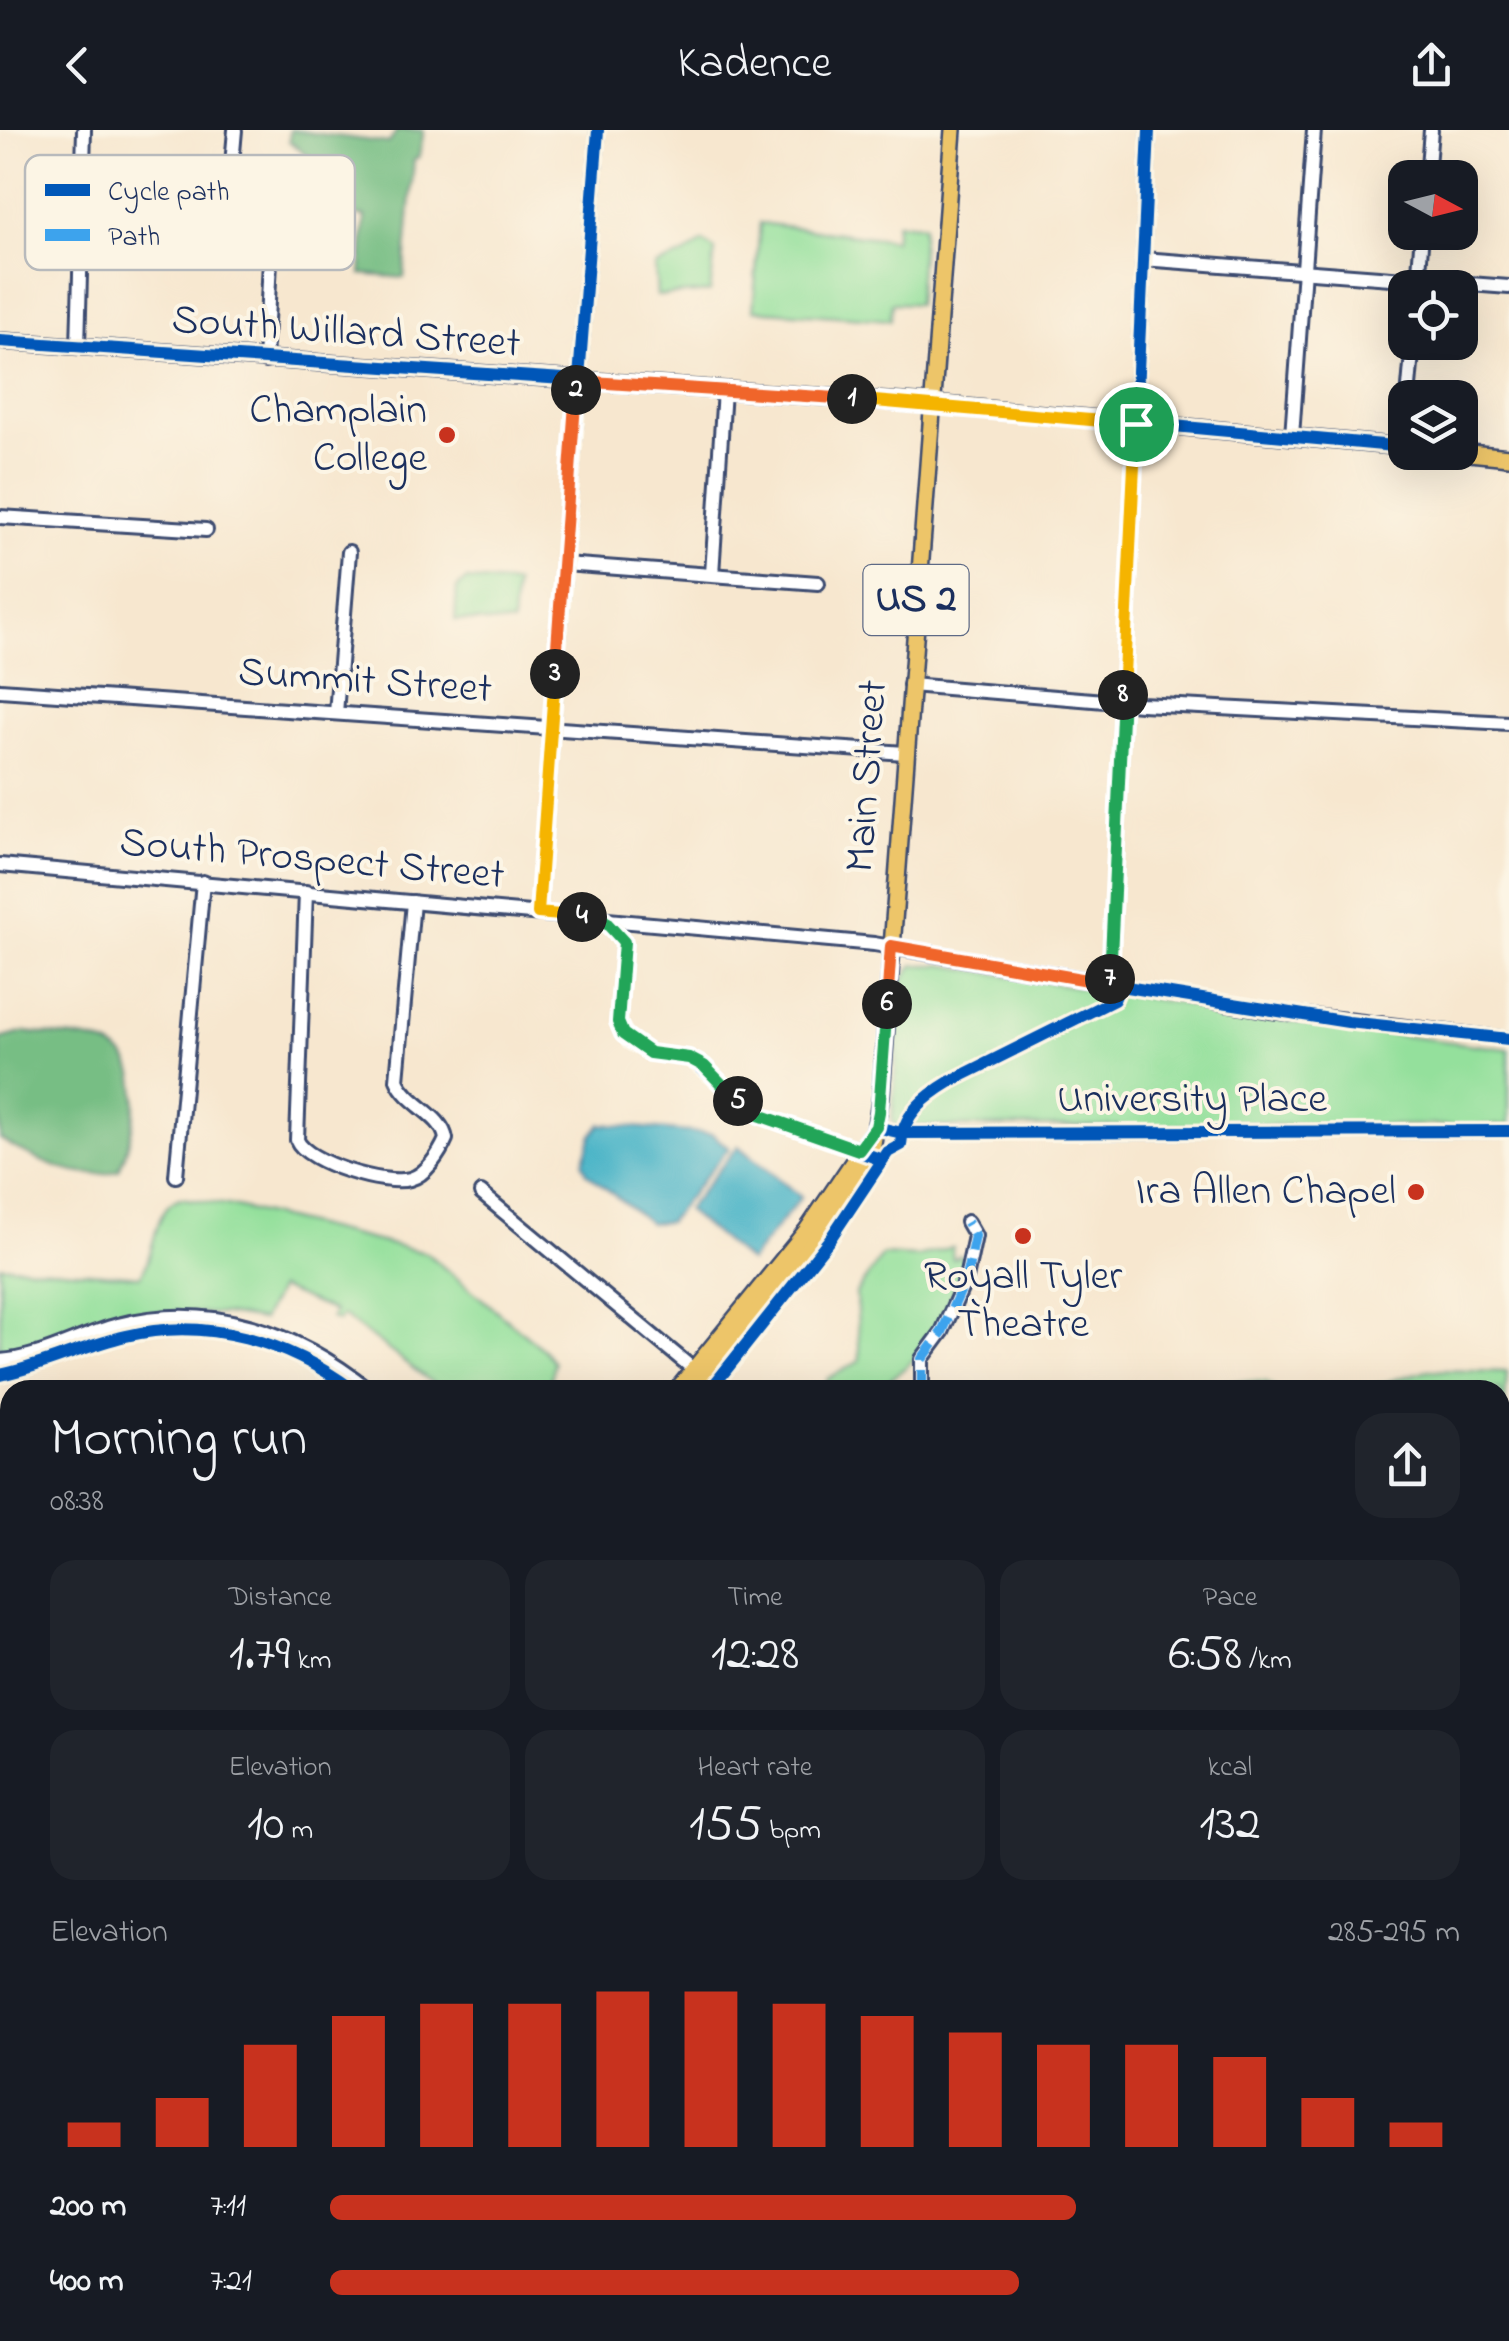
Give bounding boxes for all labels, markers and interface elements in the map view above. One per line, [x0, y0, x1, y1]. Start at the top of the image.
text: Kadence [678, 32, 831, 98]
icon: back [50, 38, 105, 93]
icon: share [1404, 38, 1459, 93]
legend [25, 155, 355, 270]
north arrow [1388, 160, 1478, 250]
map controls [1388, 160, 1478, 470]
text: Cycle path [108, 173, 230, 214]
text: Path [108, 218, 160, 259]
button: locate [1388, 270, 1478, 360]
street label: South Willard Street [170, 290, 522, 376]
pin: 2 [551, 365, 601, 415]
text: 2 [569, 369, 583, 410]
pin: 1 [827, 374, 877, 424]
text: 1 [848, 378, 856, 419]
button: layers [1388, 380, 1478, 470]
place label: Champlain College [249, 381, 427, 490]
pin [1094, 382, 1179, 467]
icon: arrive [1109, 397, 1164, 452]
marker: Champlain College [436, 424, 458, 446]
road number: US 2 [864, 565, 968, 635]
street label: Summit Street [236, 643, 494, 721]
pin: 3 [530, 649, 580, 699]
text: 3 [549, 653, 561, 694]
pin: 8 [1098, 670, 1148, 720]
text: 8 [1118, 674, 1128, 715]
street label: Main Street [831, 678, 905, 874]
street label: South Prospect Street [117, 813, 507, 907]
pin: 4 [557, 892, 607, 942]
text: 4 [576, 896, 588, 937]
pin: 7 [1085, 954, 1135, 1004]
text: 7 [1104, 958, 1116, 999]
pin: 6 [862, 979, 912, 1029]
text: 6 [881, 983, 893, 1024]
street label: University Place [1057, 1070, 1327, 1131]
pin: 5 [713, 1076, 763, 1126]
text: 5 [730, 1080, 746, 1121]
place label: Ira Allen Chapel [1136, 1162, 1396, 1223]
marker: Ira Allen Chapel [1405, 1181, 1427, 1203]
marker: Royall Tyler Theatre [1012, 1225, 1034, 1247]
place label: Royall Tyler Theatre [924, 1247, 1123, 1356]
text: Morning run [50, 1401, 307, 1481]
button: share [1355, 1413, 1460, 1518]
text: 08:38 [50, 1479, 104, 1526]
text: Distance [228, 1578, 332, 1619]
text: Time [727, 1578, 783, 1619]
text: Pace [1203, 1578, 1257, 1619]
text: 1.79 [229, 1619, 290, 1692]
text: 12:28 [711, 1619, 799, 1692]
text: 6:58 [1168, 1619, 1242, 1692]
text: km [290, 1641, 331, 1682]
text: /km [1242, 1641, 1292, 1682]
text: Elevation [229, 1748, 331, 1789]
text: Heart rate [698, 1748, 812, 1789]
text: kcal [1208, 1748, 1252, 1789]
text: 10 [247, 1789, 284, 1862]
text: 155 [689, 1789, 762, 1862]
text: 132 [1199, 1789, 1261, 1862]
text: m [284, 1811, 313, 1852]
text: bpm [762, 1811, 821, 1852]
text: Elevation [50, 1910, 168, 1957]
text: 285–295 m [1328, 1910, 1460, 1957]
text: 200 m [50, 2184, 126, 2231]
text: 7:11 [210, 2184, 246, 2231]
text: 400 m [50, 2259, 124, 2306]
text: 7:21 [210, 2259, 252, 2306]

